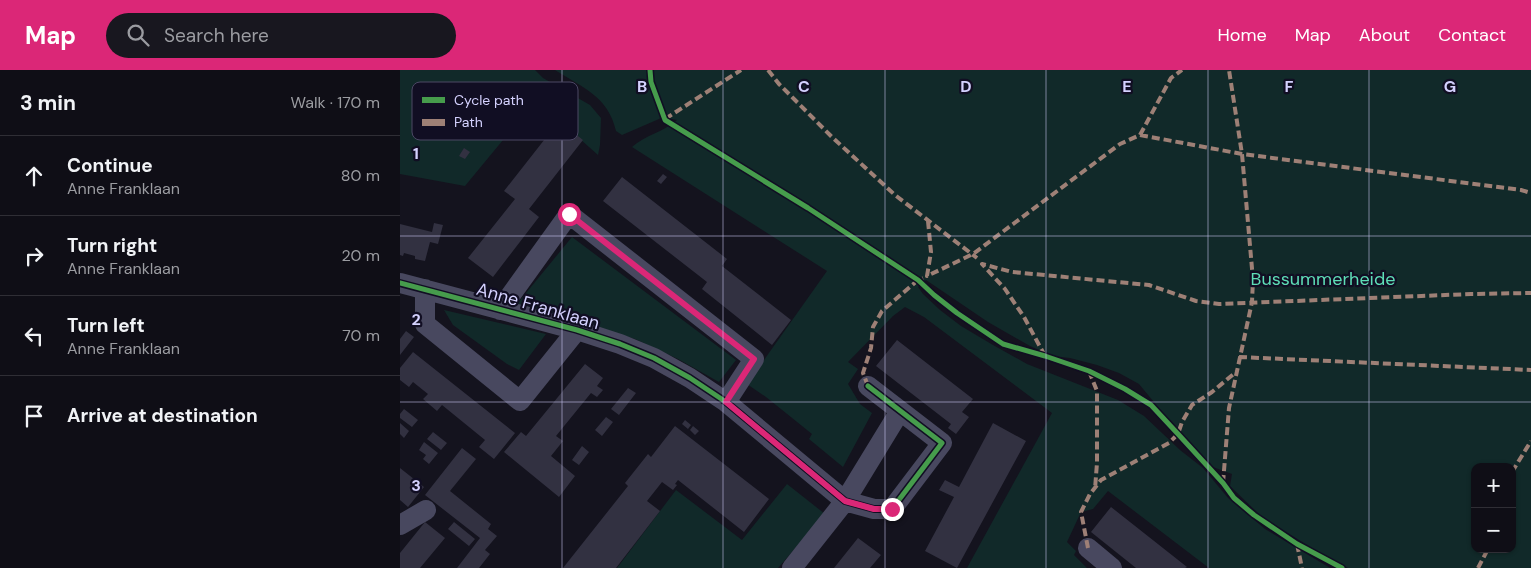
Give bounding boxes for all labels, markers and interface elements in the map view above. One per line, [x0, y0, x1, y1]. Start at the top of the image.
search box [106, 13, 456, 58]
text: Map [25, 20, 76, 51]
icon: search [124, 21, 152, 49]
text: Search here [164, 23, 269, 48]
text: Home [1217, 23, 1267, 47]
text: Map [1295, 23, 1331, 47]
text: About [1359, 23, 1410, 47]
text: Contact [1438, 23, 1506, 47]
text: B [637, 76, 647, 97]
text: C [798, 76, 810, 97]
text: D [960, 76, 972, 97]
text: E [1122, 76, 1132, 97]
text: F [1285, 76, 1294, 97]
text: G [1444, 76, 1456, 97]
legend [412, 82, 578, 140]
text: 3 min [20, 89, 76, 117]
text: Cycle path [454, 91, 524, 109]
text: Walk · 170 m [291, 92, 380, 113]
text: Path [454, 113, 483, 131]
text: 1 [413, 143, 419, 164]
text: Continue [67, 153, 153, 178]
icon: ahead [20, 162, 48, 190]
text: 80 m [341, 165, 380, 186]
text: Anne Franklaan [67, 178, 180, 199]
route start [558, 203, 581, 226]
text: Turn right [67, 233, 157, 258]
icon: right [20, 242, 48, 270]
text: 20 m [341, 245, 380, 266]
text: Anne Franklaan [67, 258, 180, 279]
park label: Bussummerheide [1251, 267, 1395, 291]
street label: Anne Franklaan [474, 277, 602, 335]
text: 2 [411, 309, 421, 330]
text: Turn left [67, 313, 145, 338]
icon: left [20, 322, 48, 350]
text: 70 m [342, 325, 380, 346]
text: Anne Franklaan [67, 338, 180, 359]
icon: arrive [20, 402, 48, 430]
text: Arrive at destination [67, 403, 258, 428]
map controls [1471, 463, 1516, 553]
button: + [1471, 463, 1516, 508]
text: 3 [411, 475, 421, 496]
route end [881, 498, 904, 521]
button: − [1471, 508, 1516, 553]

